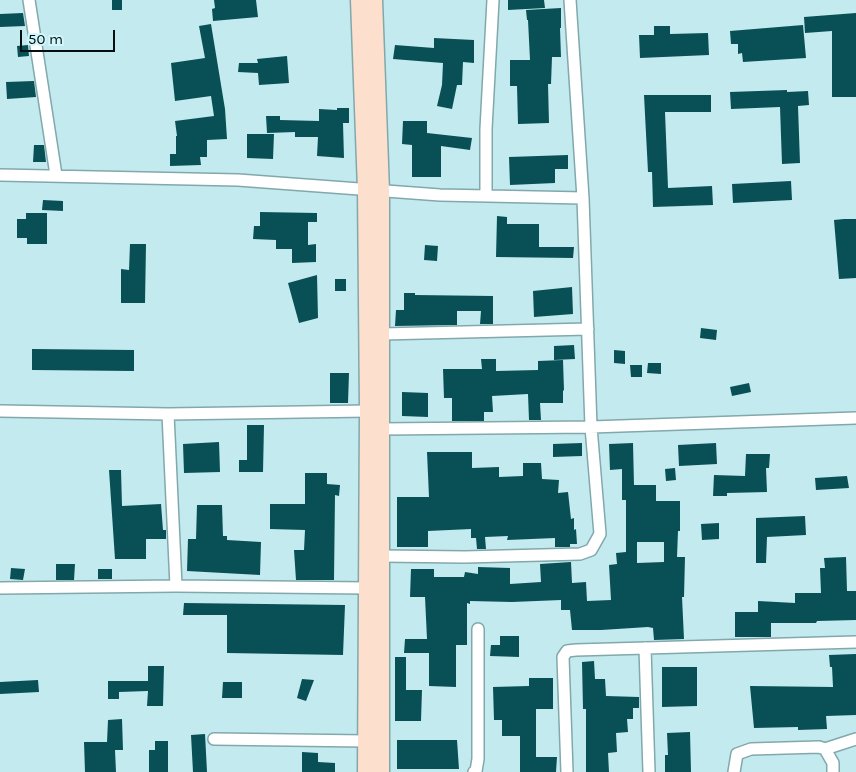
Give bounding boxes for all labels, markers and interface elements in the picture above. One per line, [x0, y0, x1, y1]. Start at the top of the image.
scale bar [22, 20, 118, 52]
text: 50 m [28, 30, 63, 48]

